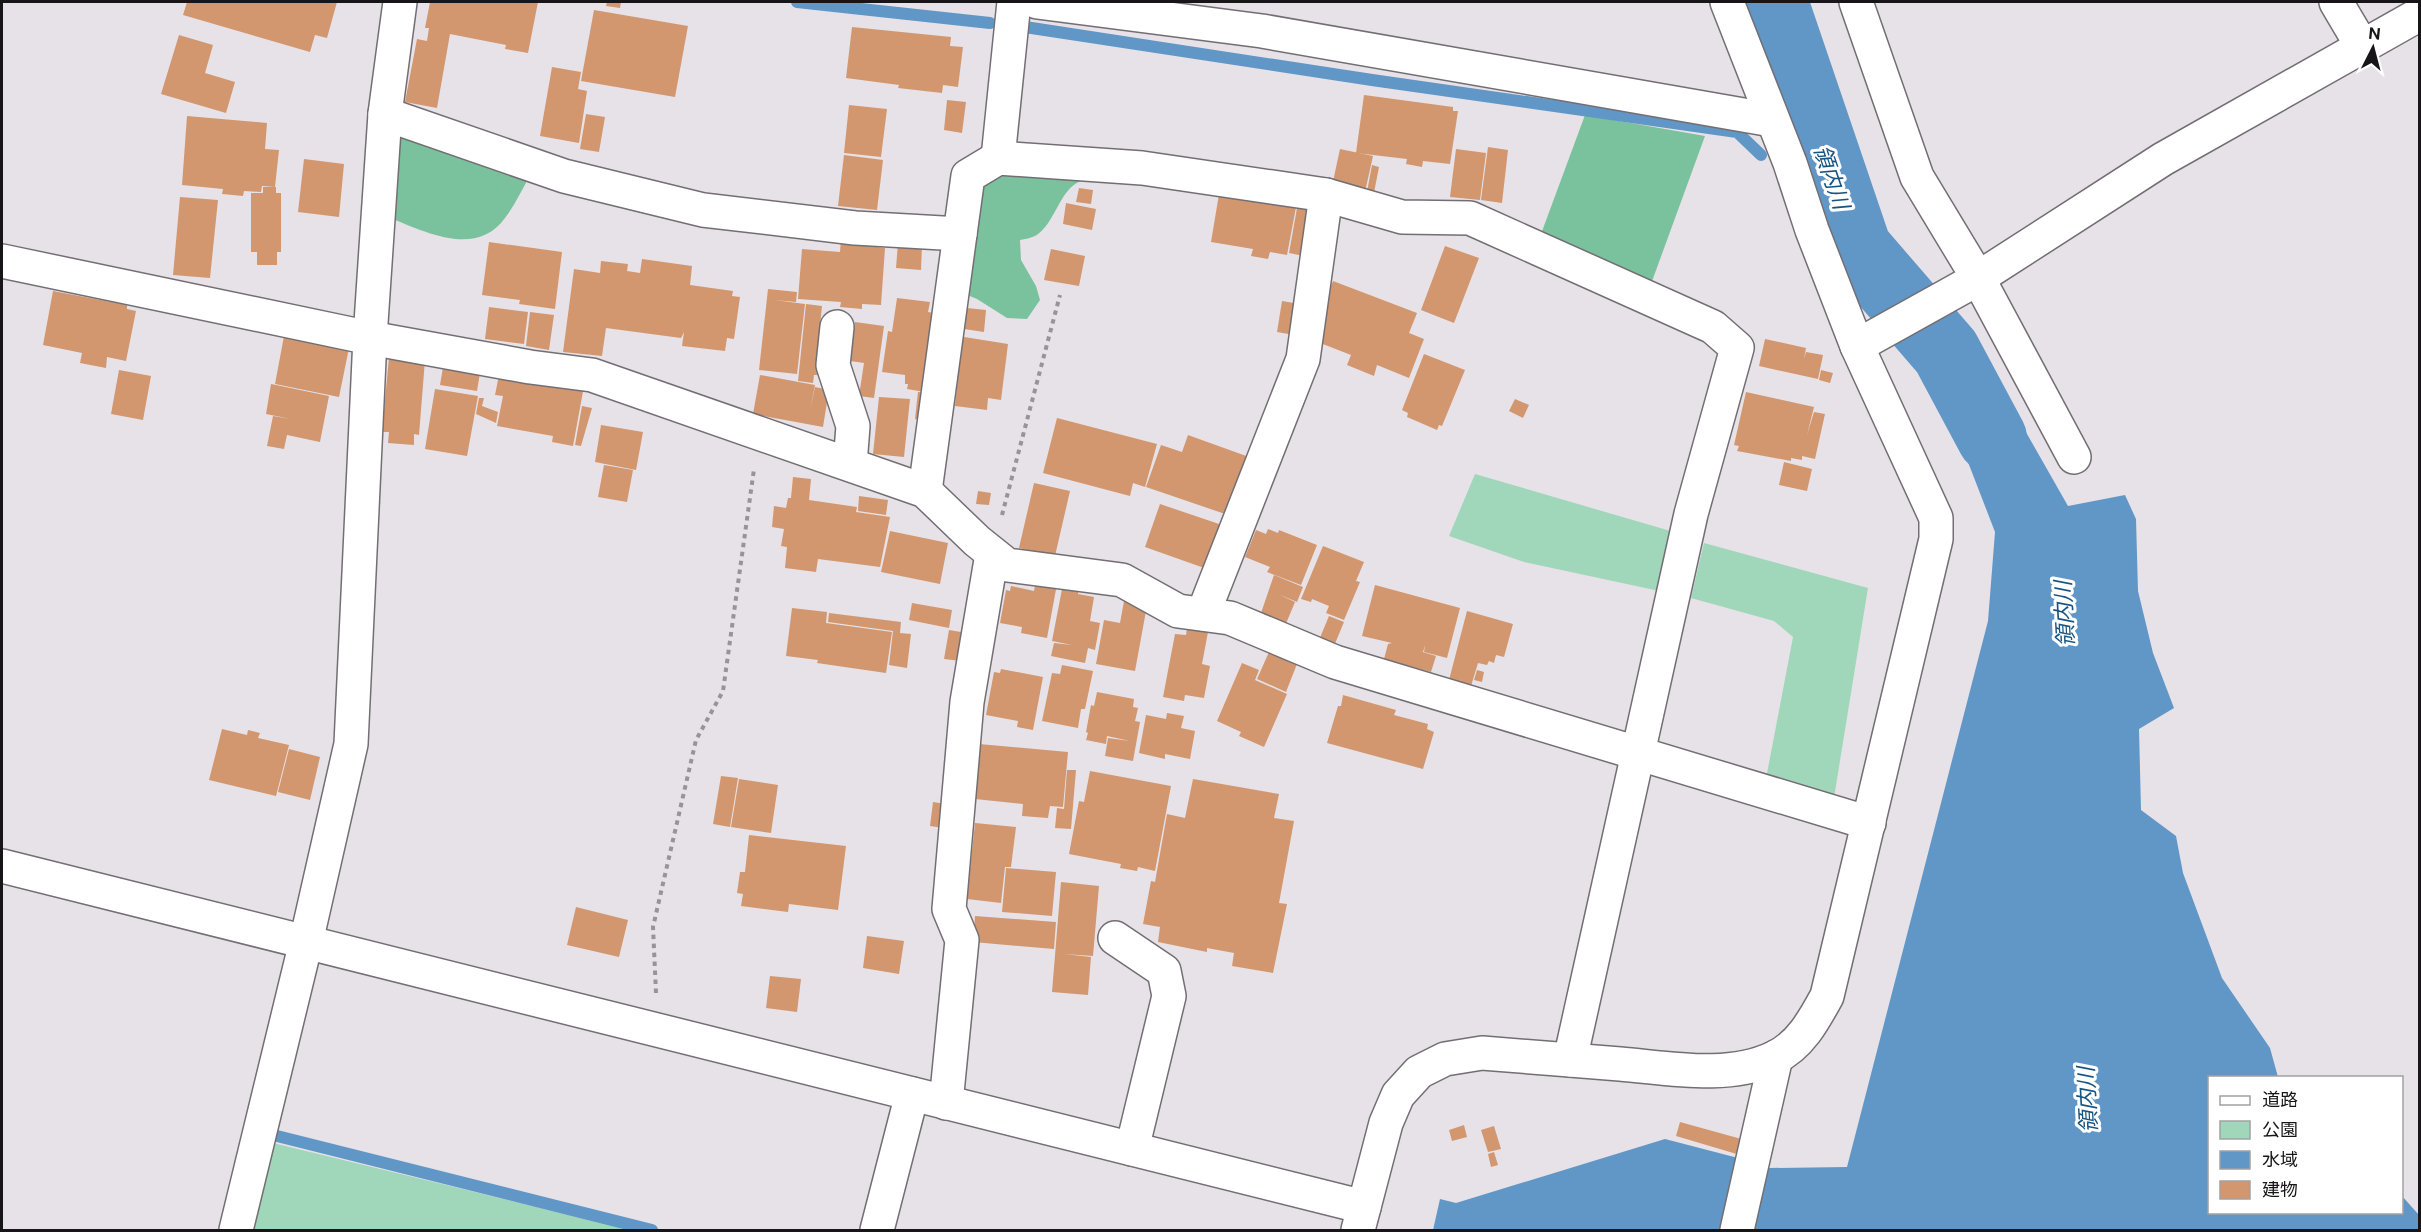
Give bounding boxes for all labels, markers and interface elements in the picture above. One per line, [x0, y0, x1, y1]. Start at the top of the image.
north arrow [2343, 18, 2403, 78]
text: N [2367, 23, 2382, 44]
water label: 領内川 [1809, 142, 1856, 214]
water label: 領内川 [2049, 578, 2079, 648]
water label: 領内川 [2072, 1064, 2102, 1134]
legend [2208, 1076, 2403, 1214]
text: 道路 [2262, 1089, 2298, 1110]
text: 公園 [2262, 1119, 2298, 1140]
text: 水域 [2262, 1149, 2298, 1170]
text: 建物 [2262, 1179, 2298, 1200]

